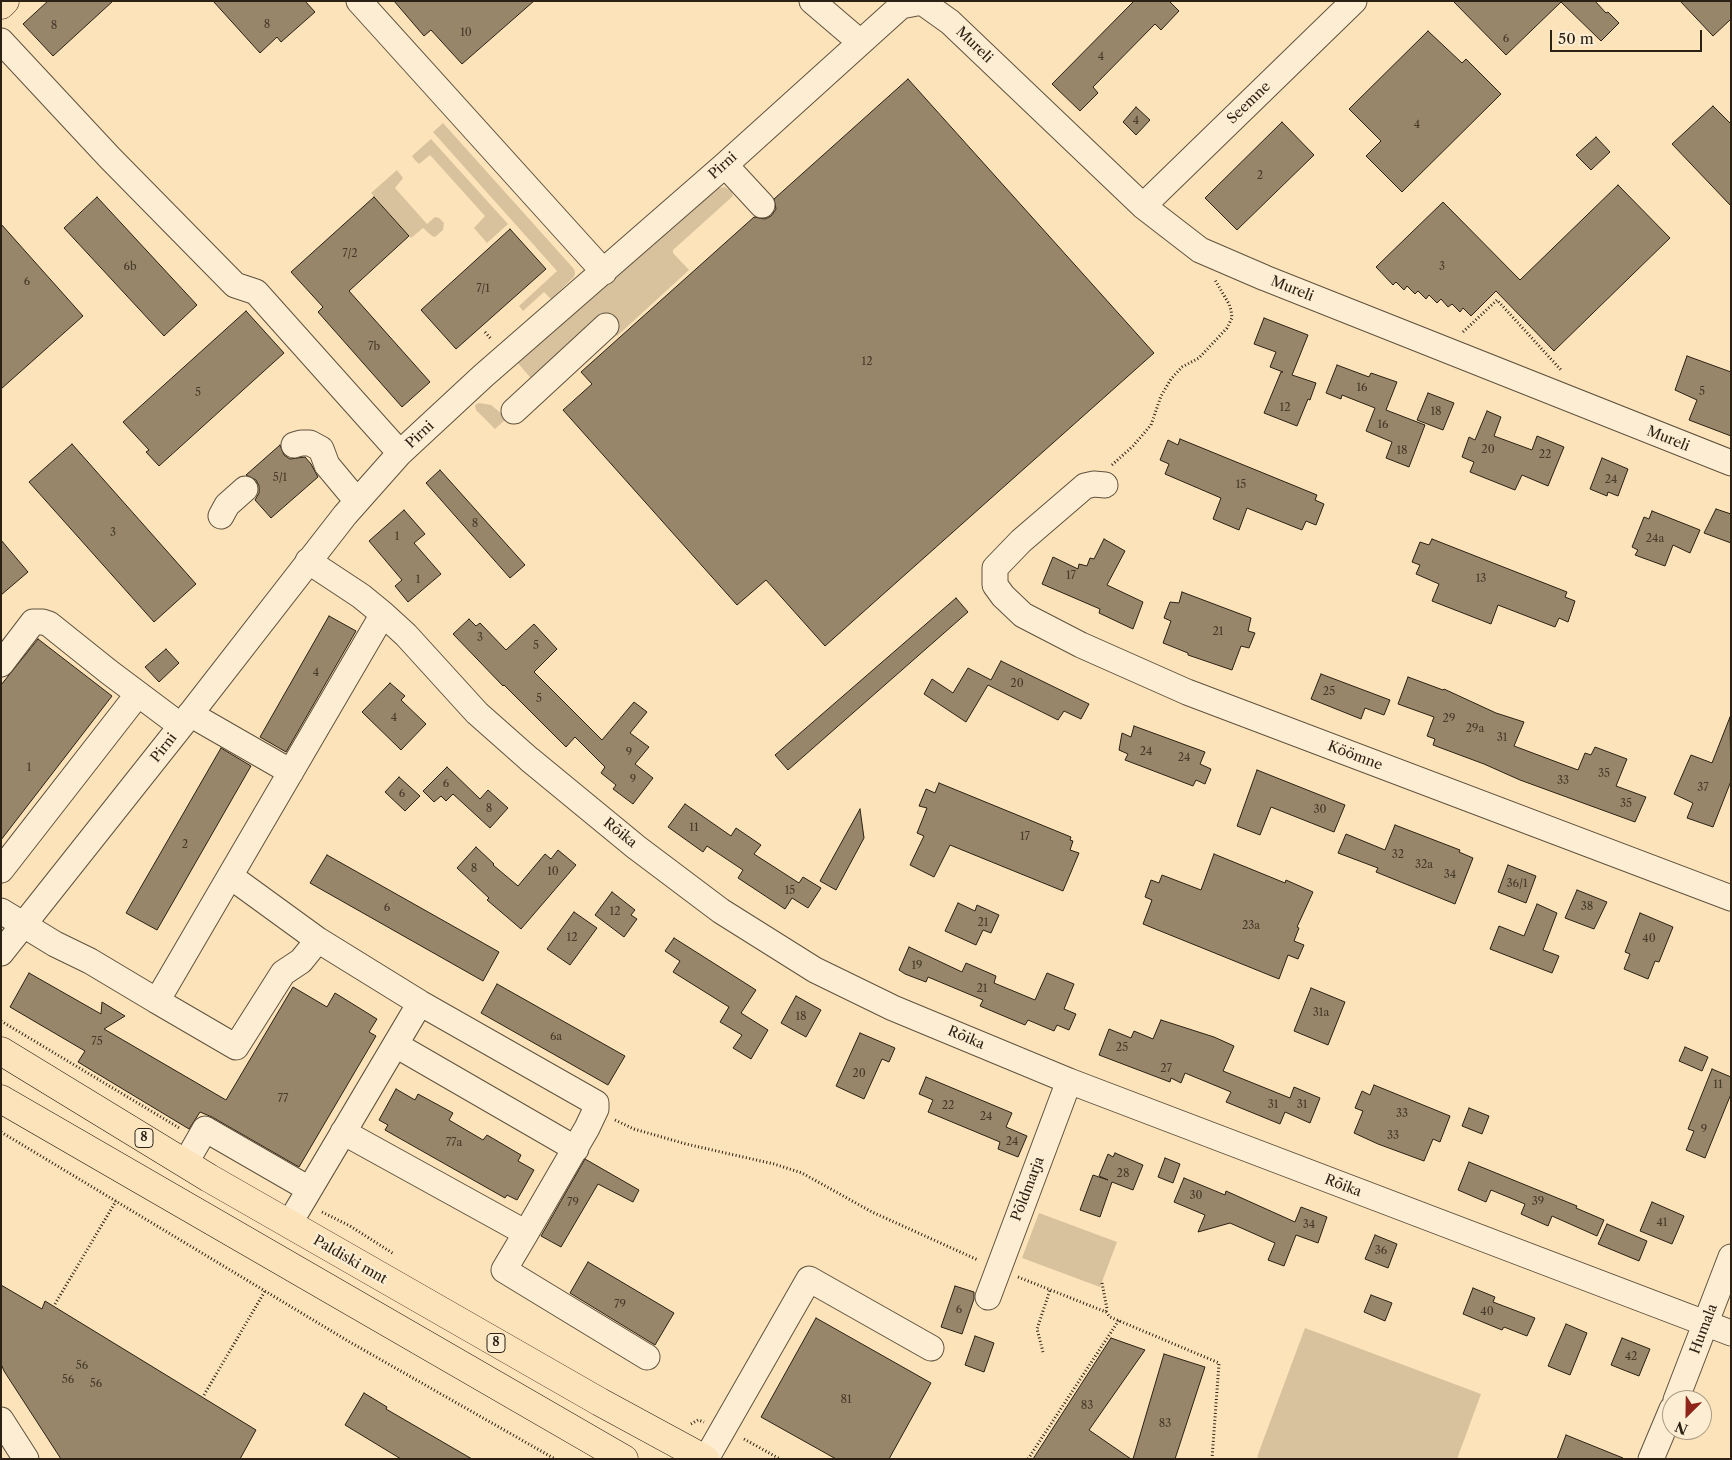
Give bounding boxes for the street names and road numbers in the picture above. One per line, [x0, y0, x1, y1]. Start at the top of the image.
street label: Mureli [952, 23, 996, 67]
street label: Seemne [1224, 78, 1274, 128]
street label: Pirni [705, 149, 741, 183]
street label: Mureli [1268, 273, 1316, 305]
street label: Pirni [402, 418, 438, 452]
street label: Mureli [1644, 423, 1692, 455]
street label: Pirni [147, 730, 181, 766]
street label: Köömne [1325, 738, 1385, 774]
street label: Rõika [600, 814, 640, 852]
street label: Rõika [945, 1023, 987, 1053]
road number: 8 [135, 1128, 153, 1148]
street label: Põldmarja [1008, 1154, 1048, 1224]
street label: Rõika [1322, 1171, 1364, 1201]
street label: Paldiski mnt [310, 1232, 390, 1288]
street label: Humala [1687, 1302, 1721, 1356]
road number: 8 [487, 1334, 505, 1352]

